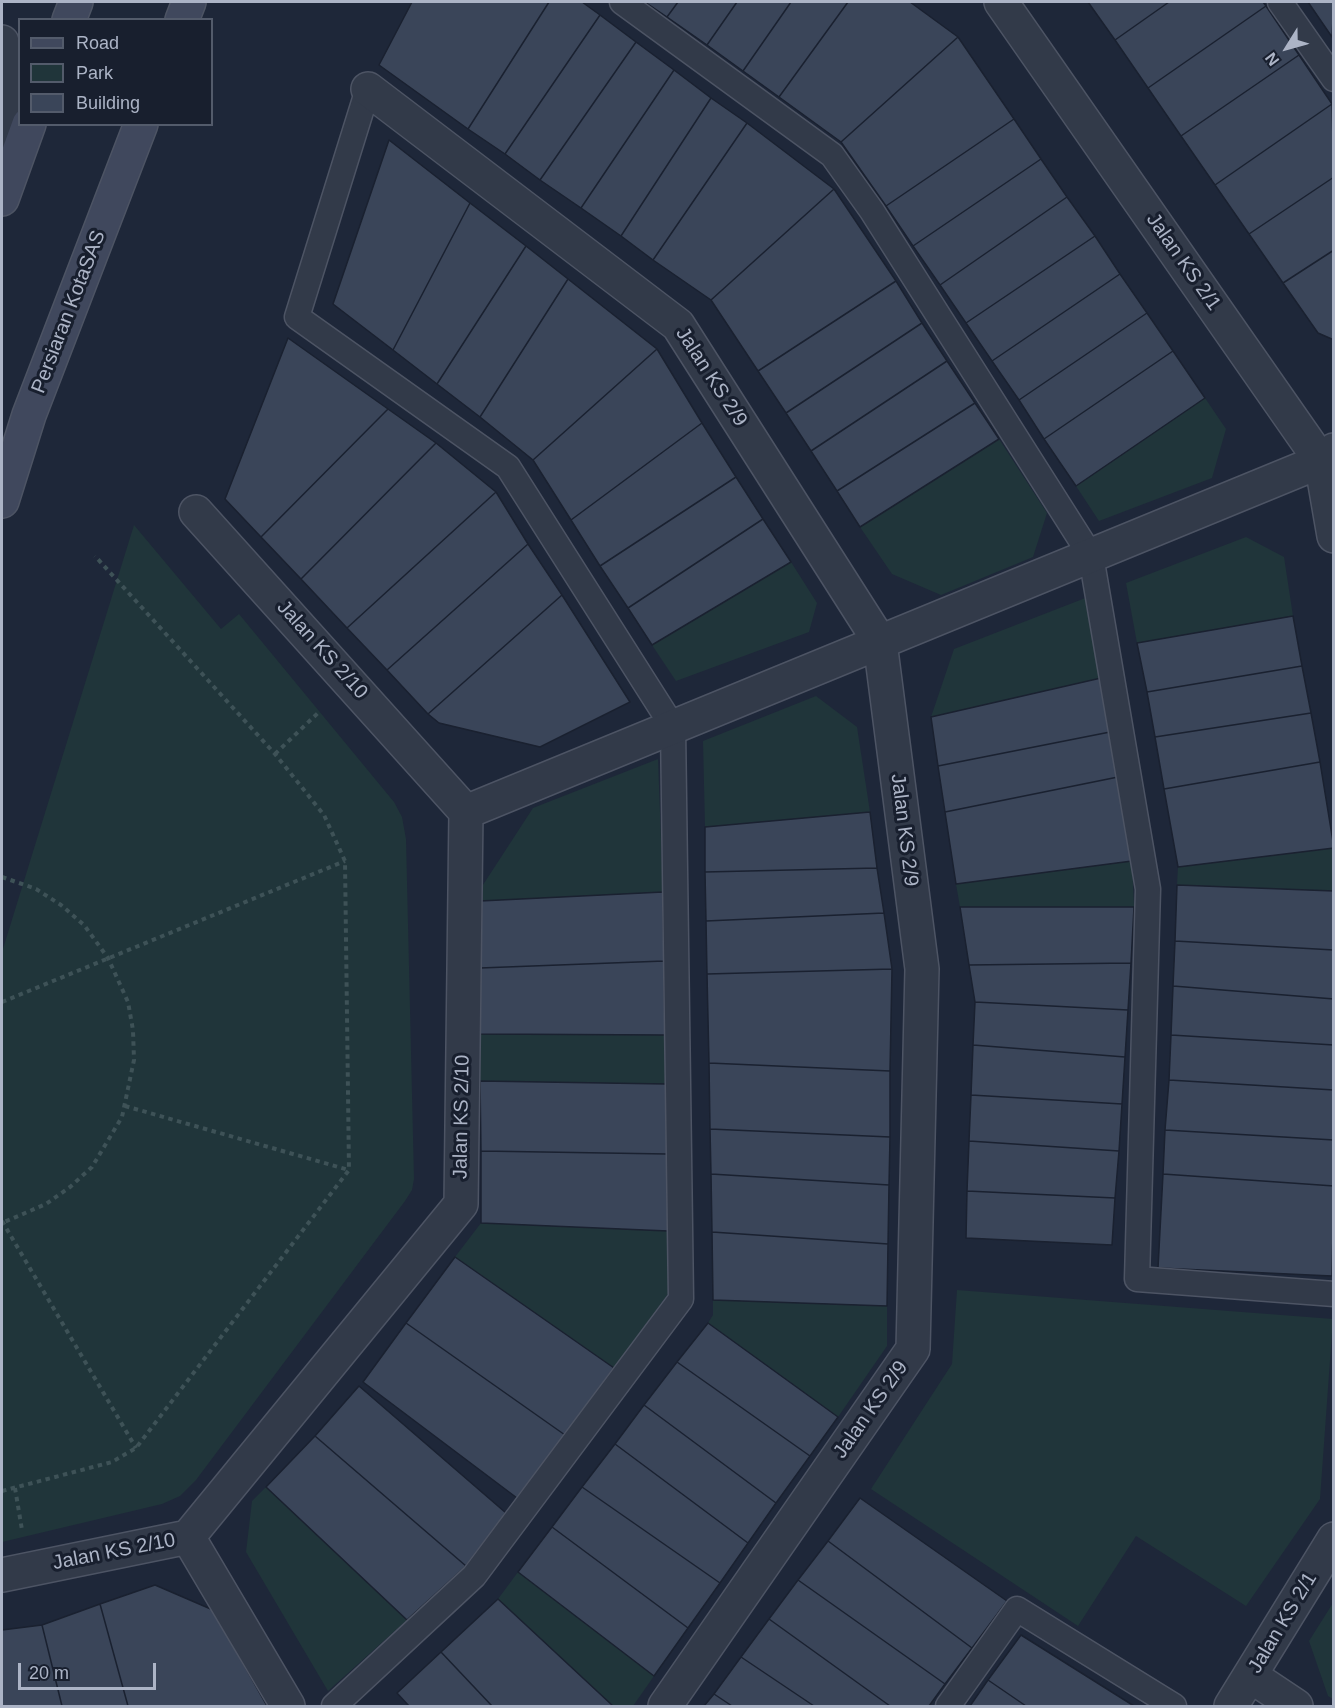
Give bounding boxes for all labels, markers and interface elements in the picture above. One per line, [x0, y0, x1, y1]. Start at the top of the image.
legend [18, 18, 213, 126]
north arrow [1257, 18, 1317, 78]
text: Road [76, 33, 119, 53]
text: N [1262, 49, 1282, 69]
text: Park [76, 63, 113, 83]
text: Building [76, 93, 140, 113]
street label: Jalan KS 2/1 [1141, 209, 1225, 315]
street label: Persiaran KotaSAS [27, 227, 111, 397]
street label: Jalan KS 2/9 [670, 323, 752, 431]
street label: Jalan KS 2/10 [271, 596, 373, 704]
street label: Jalan KS 2/9 [885, 772, 923, 888]
street label: Jalan KS 2/10 [449, 1055, 475, 1179]
street label: Jalan KS 2/9 [829, 1357, 913, 1463]
street label: Jalan KS 2/10 [51, 1528, 177, 1576]
street label: Jalan KS 2/1 [1244, 1568, 1322, 1678]
scale bar [21, 1651, 159, 1689]
text: 20 m [29, 1663, 69, 1683]

